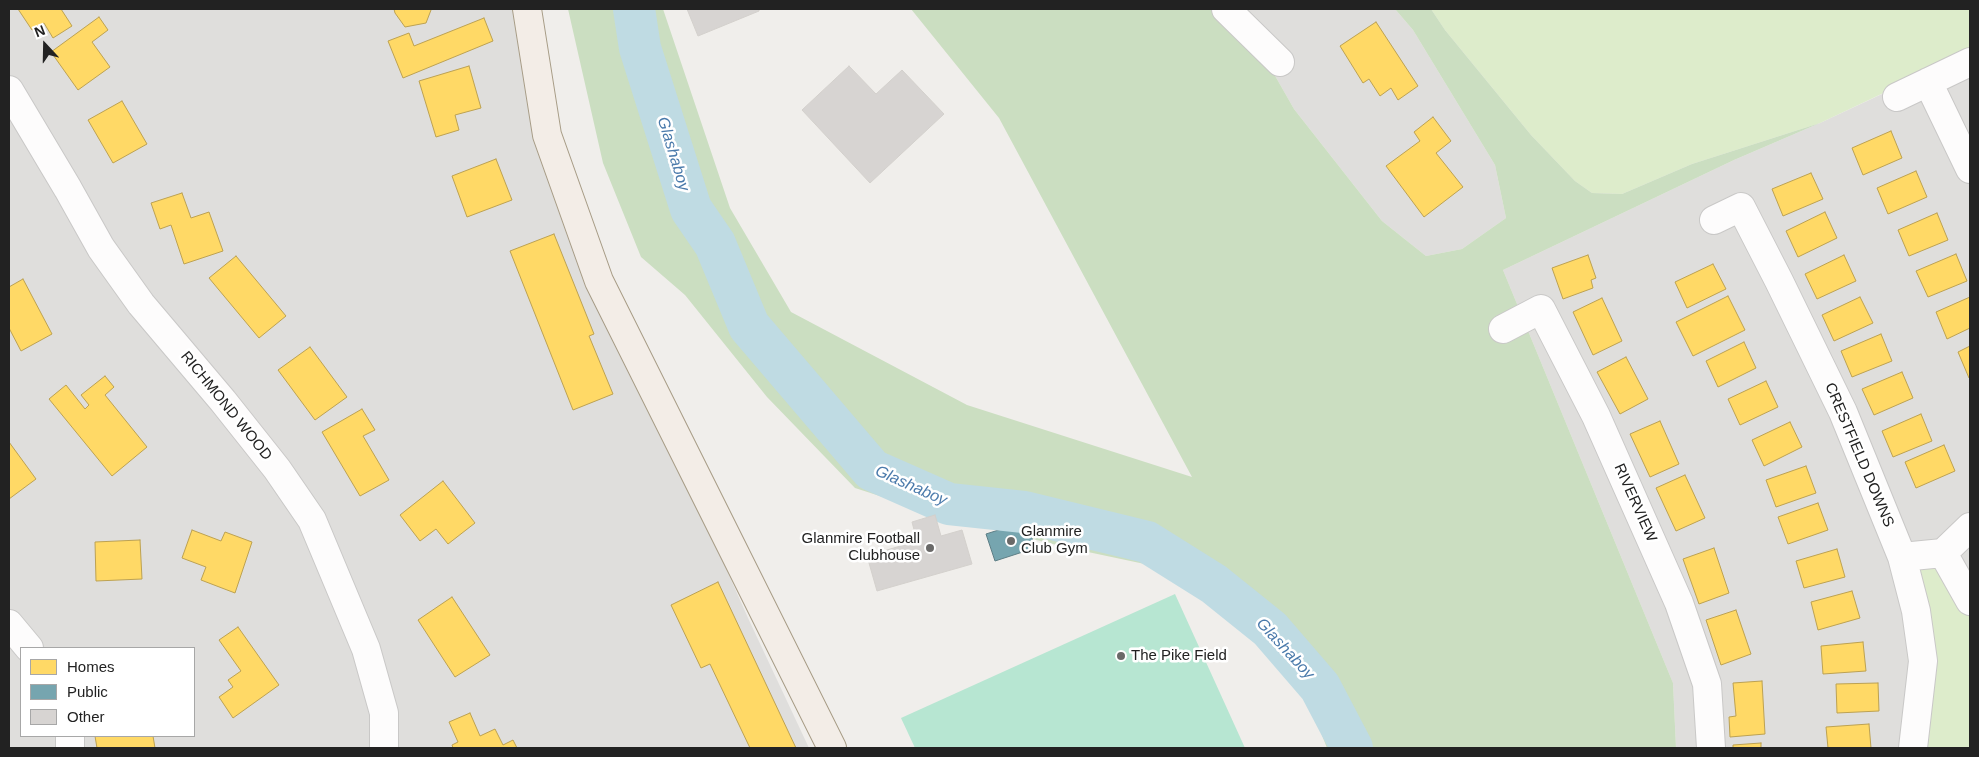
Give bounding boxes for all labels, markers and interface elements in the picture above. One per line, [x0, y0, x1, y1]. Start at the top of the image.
north arrow [20, 20, 70, 70]
text: N [32, 22, 47, 40]
water label: Glashaboy [653, 115, 693, 193]
street label: RICHMOND WOOD [177, 348, 275, 464]
street label: CRESTFIELD DOWNS [1820, 380, 1898, 530]
street label: RIVERVIEW [1610, 461, 1660, 545]
water label: Glashaboy [872, 462, 950, 510]
place label: Glanmire Club Gym [1021, 523, 1088, 558]
place label: Glanmire Football Clubhouse [802, 530, 920, 565]
marker: Glanmire Club Gym [1005, 535, 1017, 547]
marker: Glanmire Football Clubhouse [924, 542, 936, 554]
water label: Glashaboy [1252, 614, 1318, 684]
legend [20, 647, 195, 737]
place label: The Pike Field [1131, 647, 1227, 665]
marker: The Pike Field [1115, 650, 1127, 662]
text: Homes [67, 658, 115, 675]
text: Public [67, 683, 108, 700]
text: Other [67, 708, 105, 725]

